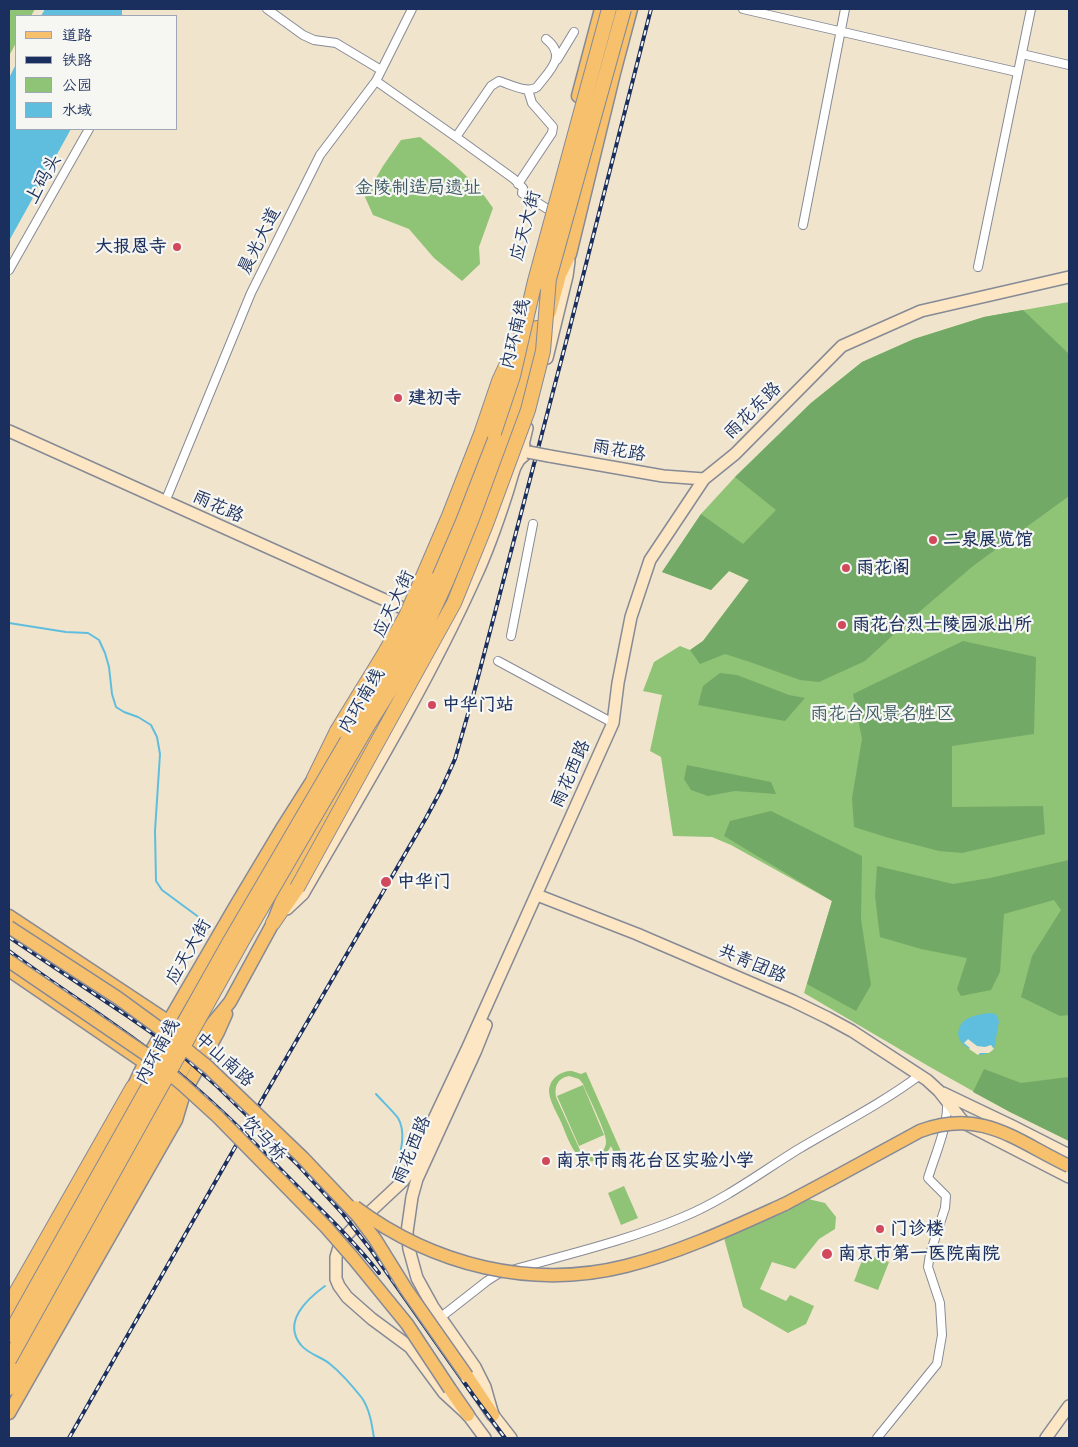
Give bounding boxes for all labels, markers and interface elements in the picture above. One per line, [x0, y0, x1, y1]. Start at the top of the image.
legend [15, 15, 178, 130]
text: 道路 [62, 25, 92, 45]
text: 铁路 [62, 50, 92, 70]
text: 公园 [62, 75, 92, 95]
text: 水域 [62, 100, 92, 120]
street label: 上码头 [21, 150, 67, 208]
park label: 金陵制造局遗址 [355, 177, 481, 199]
street label: 应天大街 [506, 188, 546, 264]
street label: 晨光大道 [234, 204, 286, 278]
place label: 大报恩寺 [95, 236, 167, 258]
marker: 大报恩寺 [171, 241, 183, 253]
street label: 内环南线 [497, 296, 535, 372]
street label: 雨花东路 [720, 378, 786, 444]
place label: 建初寺 [408, 387, 462, 409]
marker: 建初寺 [392, 392, 404, 404]
street label: 雨花路 [591, 436, 647, 466]
street label: 雨花路 [189, 486, 247, 528]
place label: 二泉展览馆 [943, 529, 1033, 551]
marker: 二泉展览馆 [927, 534, 939, 546]
place label: 雨花阁 [856, 557, 910, 579]
marker: 雨花阁 [840, 562, 852, 574]
street label: 应天大街 [369, 567, 419, 641]
place label: 雨花台烈士陵园派出所 [852, 614, 1032, 636]
marker: 雨花台烈士陵园派出所 [836, 619, 848, 631]
street label: 内环南线 [334, 665, 390, 737]
place label: 中华门站 [442, 694, 514, 716]
marker: 中华门站 [426, 699, 438, 711]
park label: 雨花台风景名胜区 [810, 703, 954, 725]
street label: 雨花西路 [546, 737, 596, 811]
place label: 中华门 [397, 871, 451, 893]
marker: 中华门 [379, 875, 393, 889]
street label: 应天大街 [162, 915, 216, 989]
street label: 共青团路 [715, 940, 789, 988]
street label: 内环南线 [131, 1015, 185, 1089]
street label: 中山南路 [190, 1028, 258, 1092]
street label: 饮马桥 [237, 1112, 291, 1166]
street label: 雨花西路 [388, 1113, 436, 1187]
place label: 南京市雨花台区实验小学 [556, 1150, 754, 1172]
marker: 南京市雨花台区实验小学 [540, 1155, 552, 1167]
place label: 门诊楼 [890, 1218, 944, 1240]
marker: 门诊楼 [874, 1223, 886, 1235]
place label: 南京市第一医院南院 [838, 1243, 1000, 1265]
marker: 南京市第一医院南院 [820, 1247, 834, 1261]

